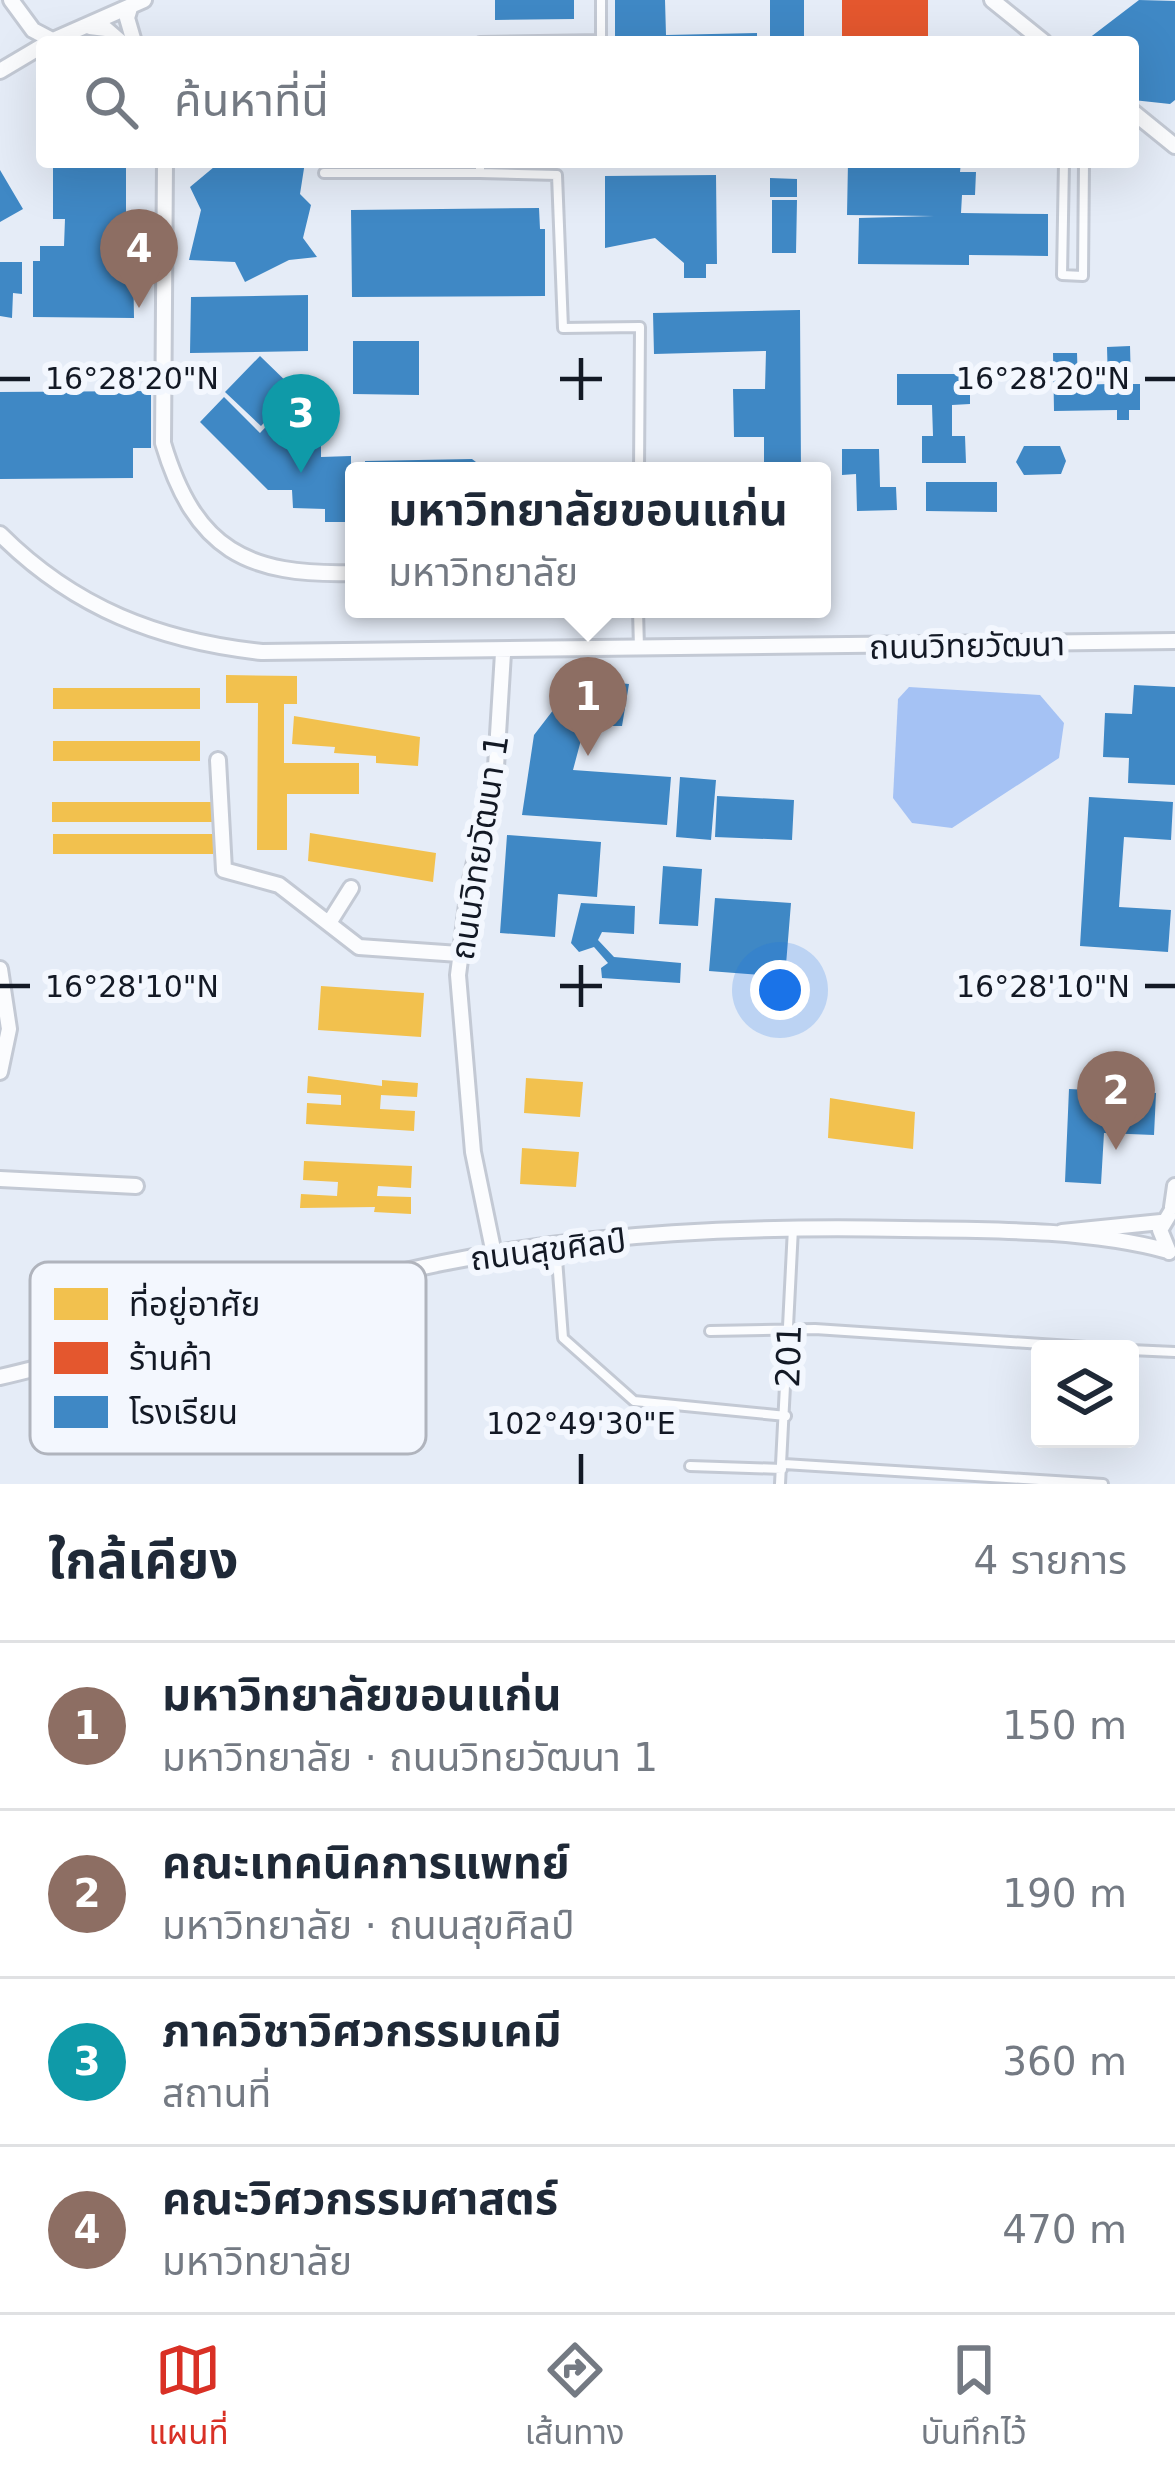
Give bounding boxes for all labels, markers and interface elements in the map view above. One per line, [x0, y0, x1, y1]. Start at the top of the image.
search box [36, 36, 1139, 168]
icon: search [78, 69, 144, 135]
text: ค้นหาที่นี่ [174, 74, 329, 127]
pin: 4 [100, 209, 178, 308]
text: 16°28'20"N [45, 361, 219, 396]
text: 16°28'20"N [956, 361, 1130, 396]
pin: 3 [262, 374, 340, 473]
popup [345, 462, 831, 618]
text: มหาวิทยาลัยขอนแก่น [388, 483, 788, 536]
text: มหาวิทยาลัย [388, 550, 578, 595]
street label: ถนนวิทยวัฒนา [869, 624, 1065, 667]
pin: 1 [549, 657, 627, 756]
street label: ถนนวิทยวัฒนา 1 [442, 732, 517, 962]
your location [750, 960, 810, 1020]
text: 16°28'10"N [45, 969, 219, 1004]
text: 16°28'10"N [956, 969, 1130, 1004]
pin: 2 [1077, 1051, 1155, 1150]
street label: ถนนสุขศิลป์ [468, 1221, 628, 1279]
legend [30, 1262, 426, 1454]
text: ที่อยู่อาศัย [129, 1282, 260, 1325]
street label: 201 [768, 1324, 809, 1388]
text: ร้านค้า [129, 1339, 212, 1378]
map controls [1031, 1340, 1139, 1448]
button: layers [1031, 1340, 1139, 1448]
text: โรงเรียน [129, 1393, 238, 1432]
text: 102°49'30"E [486, 1406, 676, 1441]
text: ใกล้เคียง [48, 1531, 238, 1590]
text: 4 รายการ [973, 1538, 1127, 1583]
text: มหาวิทยาลัยขอนแก่น [162, 1668, 562, 1721]
text: 1 [73, 1703, 101, 1748]
text: 150 m [1002, 1703, 1127, 1748]
text: มหาวิทยาลัย · ถนนวิทยวัฒนา 1 [162, 1735, 658, 1780]
text: คณะเทคนิคการแพทย์ [162, 1836, 570, 1889]
text: 2 [73, 1871, 101, 1916]
text: 190 m [1002, 1871, 1127, 1916]
text: มหาวิทยาลัย · ถนนสุขศิลป์ [162, 1903, 575, 1948]
text: ภาควิชาวิศวกรรมเคมี [162, 2004, 562, 2057]
text: 3 [73, 2039, 101, 2084]
text: 360 m [1002, 2039, 1127, 2084]
text: สถานที่ [162, 2071, 271, 2116]
text: คณะวิศวกรรมศาสตร์ [162, 2172, 558, 2225]
text: 4 [73, 2207, 101, 2252]
text: 470 m [1002, 2207, 1127, 2252]
text: มหาวิทยาลัย [162, 2239, 352, 2284]
tab: แผนที่ [148, 2337, 229, 2459]
tab: เส้นทาง [525, 2337, 625, 2459]
tab: บันทึกไว้ [921, 2337, 1027, 2459]

